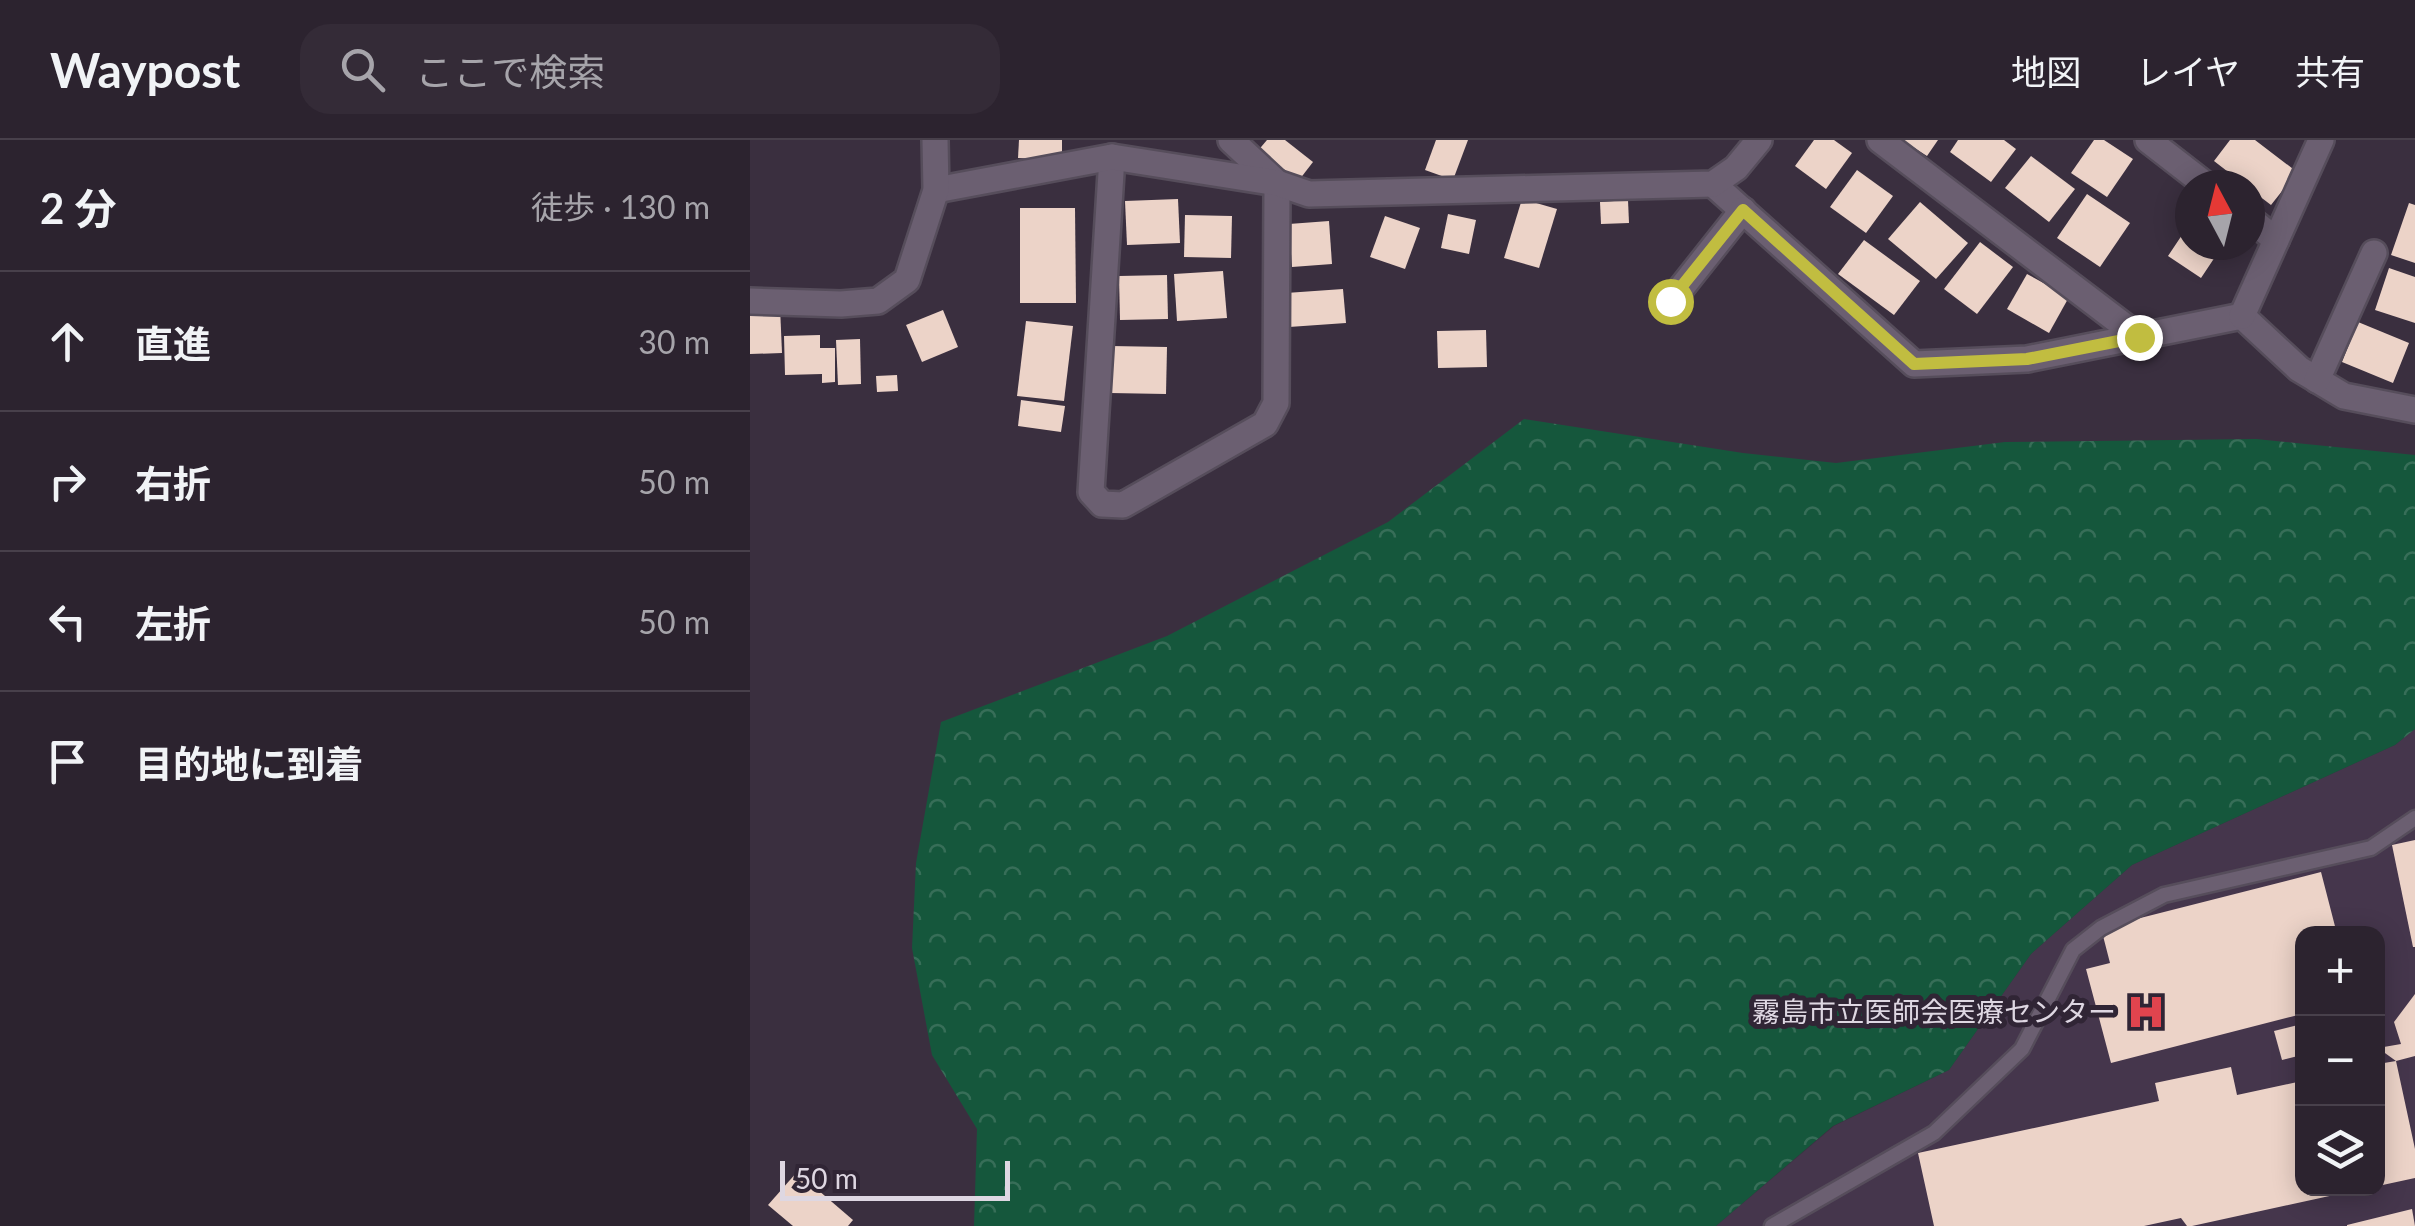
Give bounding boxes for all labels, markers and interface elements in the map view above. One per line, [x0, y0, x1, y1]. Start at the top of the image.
search box [300, 24, 1000, 114]
text: Waypost [50, 41, 240, 98]
icon: search [335, 42, 390, 97]
text: ここで検索 [415, 48, 605, 94]
text: 地図 [2011, 50, 2081, 92]
text: レイヤ [2136, 50, 2240, 92]
text: 共有 [2295, 50, 2365, 92]
north arrow [2175, 170, 2265, 260]
text: 2 分 [40, 183, 117, 233]
text: 徒歩 · 130 m [531, 187, 710, 226]
route start [1648, 279, 1694, 325]
icon: ahead [40, 314, 95, 369]
route end [2117, 315, 2163, 361]
text: 直進 [135, 320, 211, 366]
text: 30 m [638, 322, 710, 361]
icon: right [40, 454, 95, 509]
text: 右折 [135, 460, 211, 506]
text: 50 m [638, 462, 710, 501]
icon: left [40, 594, 95, 649]
text: 左折 [135, 600, 211, 646]
text: 50 m [638, 602, 710, 641]
icon: arrive [40, 734, 95, 789]
text: 目的地に到着 [135, 740, 363, 786]
map controls [2295, 926, 2385, 1196]
button: + [2295, 926, 2385, 1016]
hospital icon: 霧島市立医師会医療センター [2125, 991, 2167, 1033]
place label: 霧島市立医師会医療センター [1752, 994, 2116, 1028]
button: − [2295, 1016, 2385, 1106]
button: layers [2295, 1106, 2385, 1196]
scale bar [780, 1156, 1010, 1200]
text: 50 m [795, 1161, 858, 1195]

